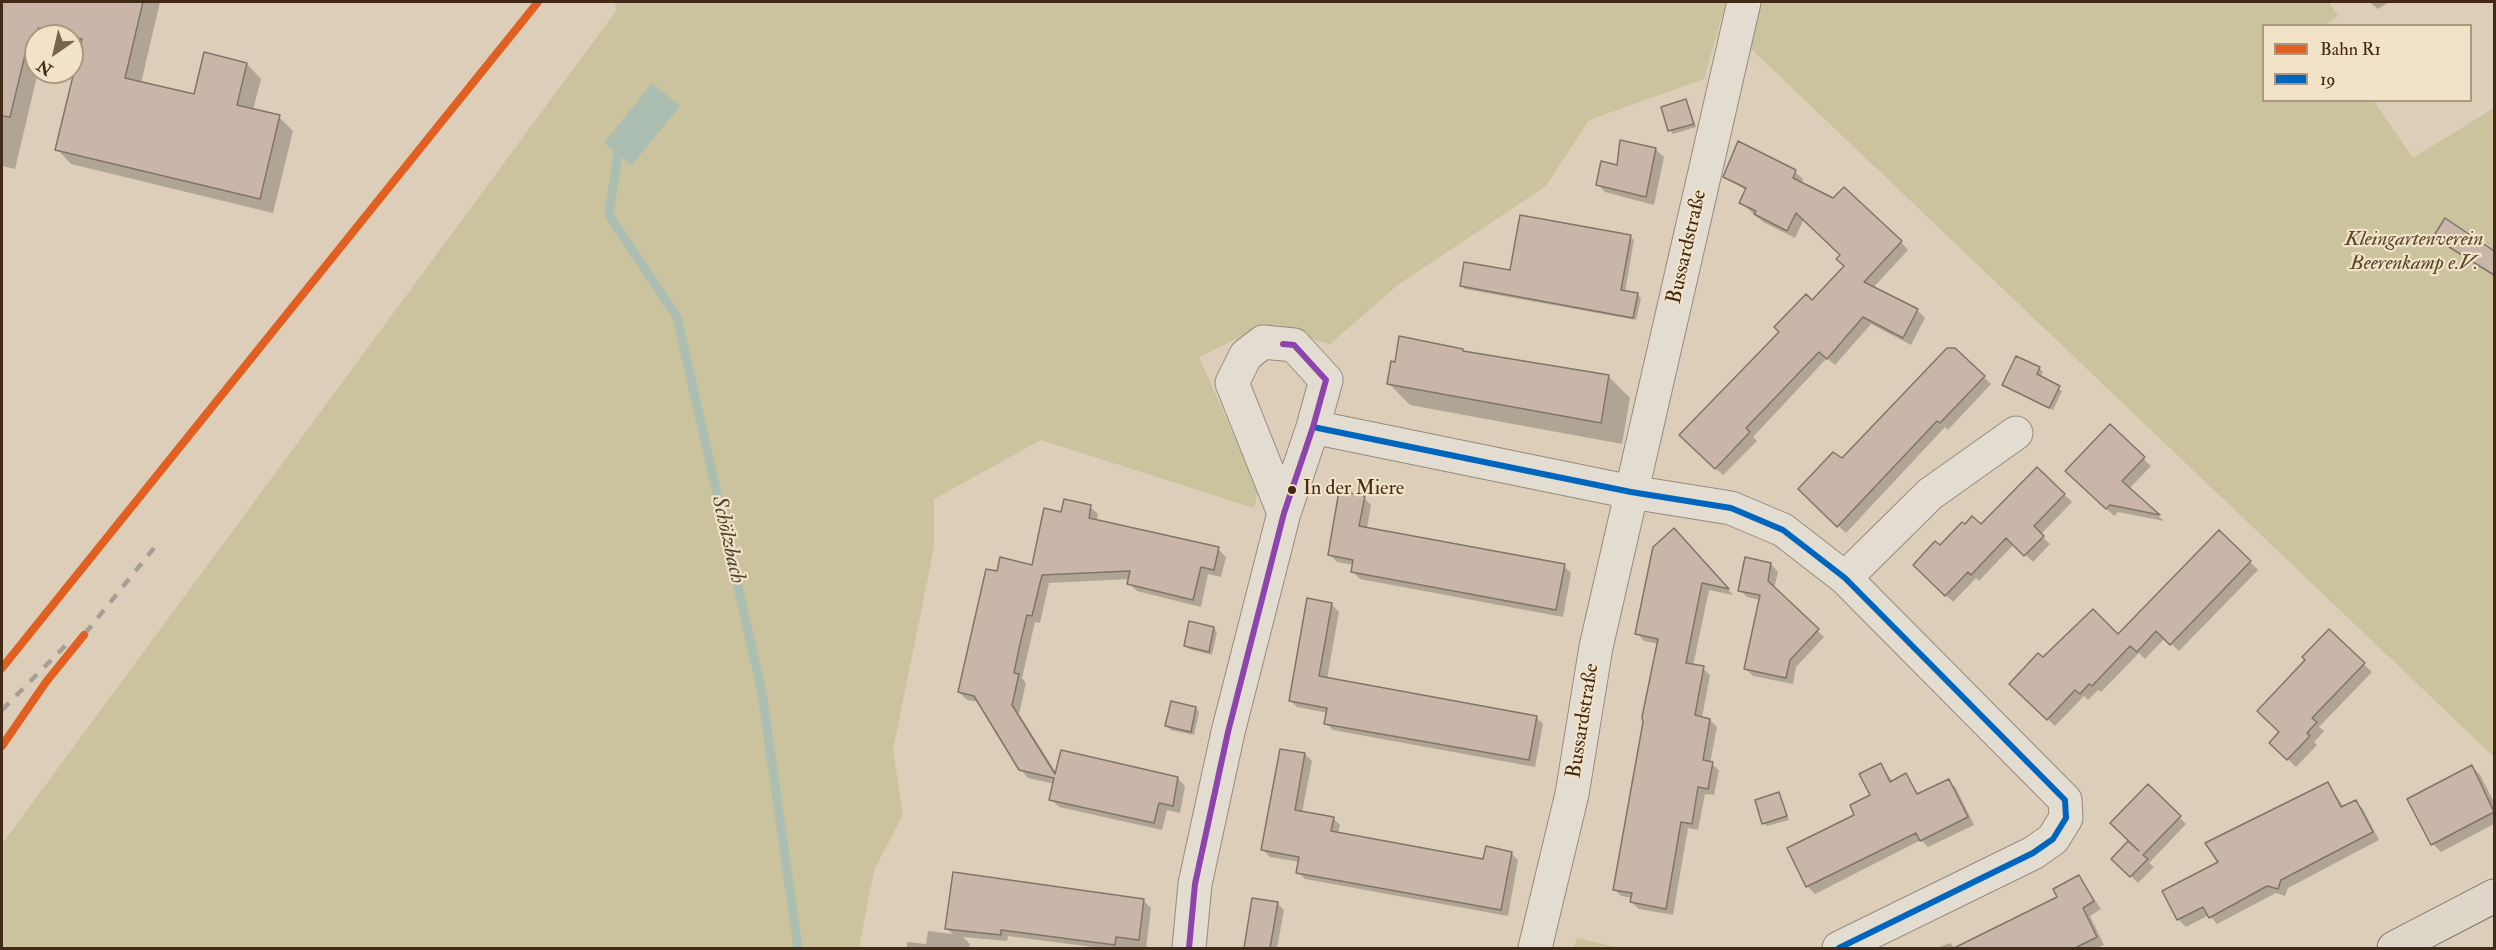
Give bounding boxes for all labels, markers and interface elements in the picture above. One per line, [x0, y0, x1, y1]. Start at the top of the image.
north arrow [24, 24, 84, 84]
legend [2262, 24, 2472, 102]
text: Bahn R1 [2320, 38, 2381, 61]
text: N [34, 55, 57, 80]
text: 19 [2320, 68, 2336, 91]
street label: Bussardstraße [1663, 188, 1713, 306]
park label: Kleingartenverein Beerenkamp e.V. [2345, 227, 2483, 277]
place label: In der Miere [1303, 478, 1404, 502]
marker: In der Miere [1286, 484, 1298, 496]
water label: Schölzbach [704, 494, 750, 586]
street label: Bussardstraße [1562, 662, 1606, 780]

